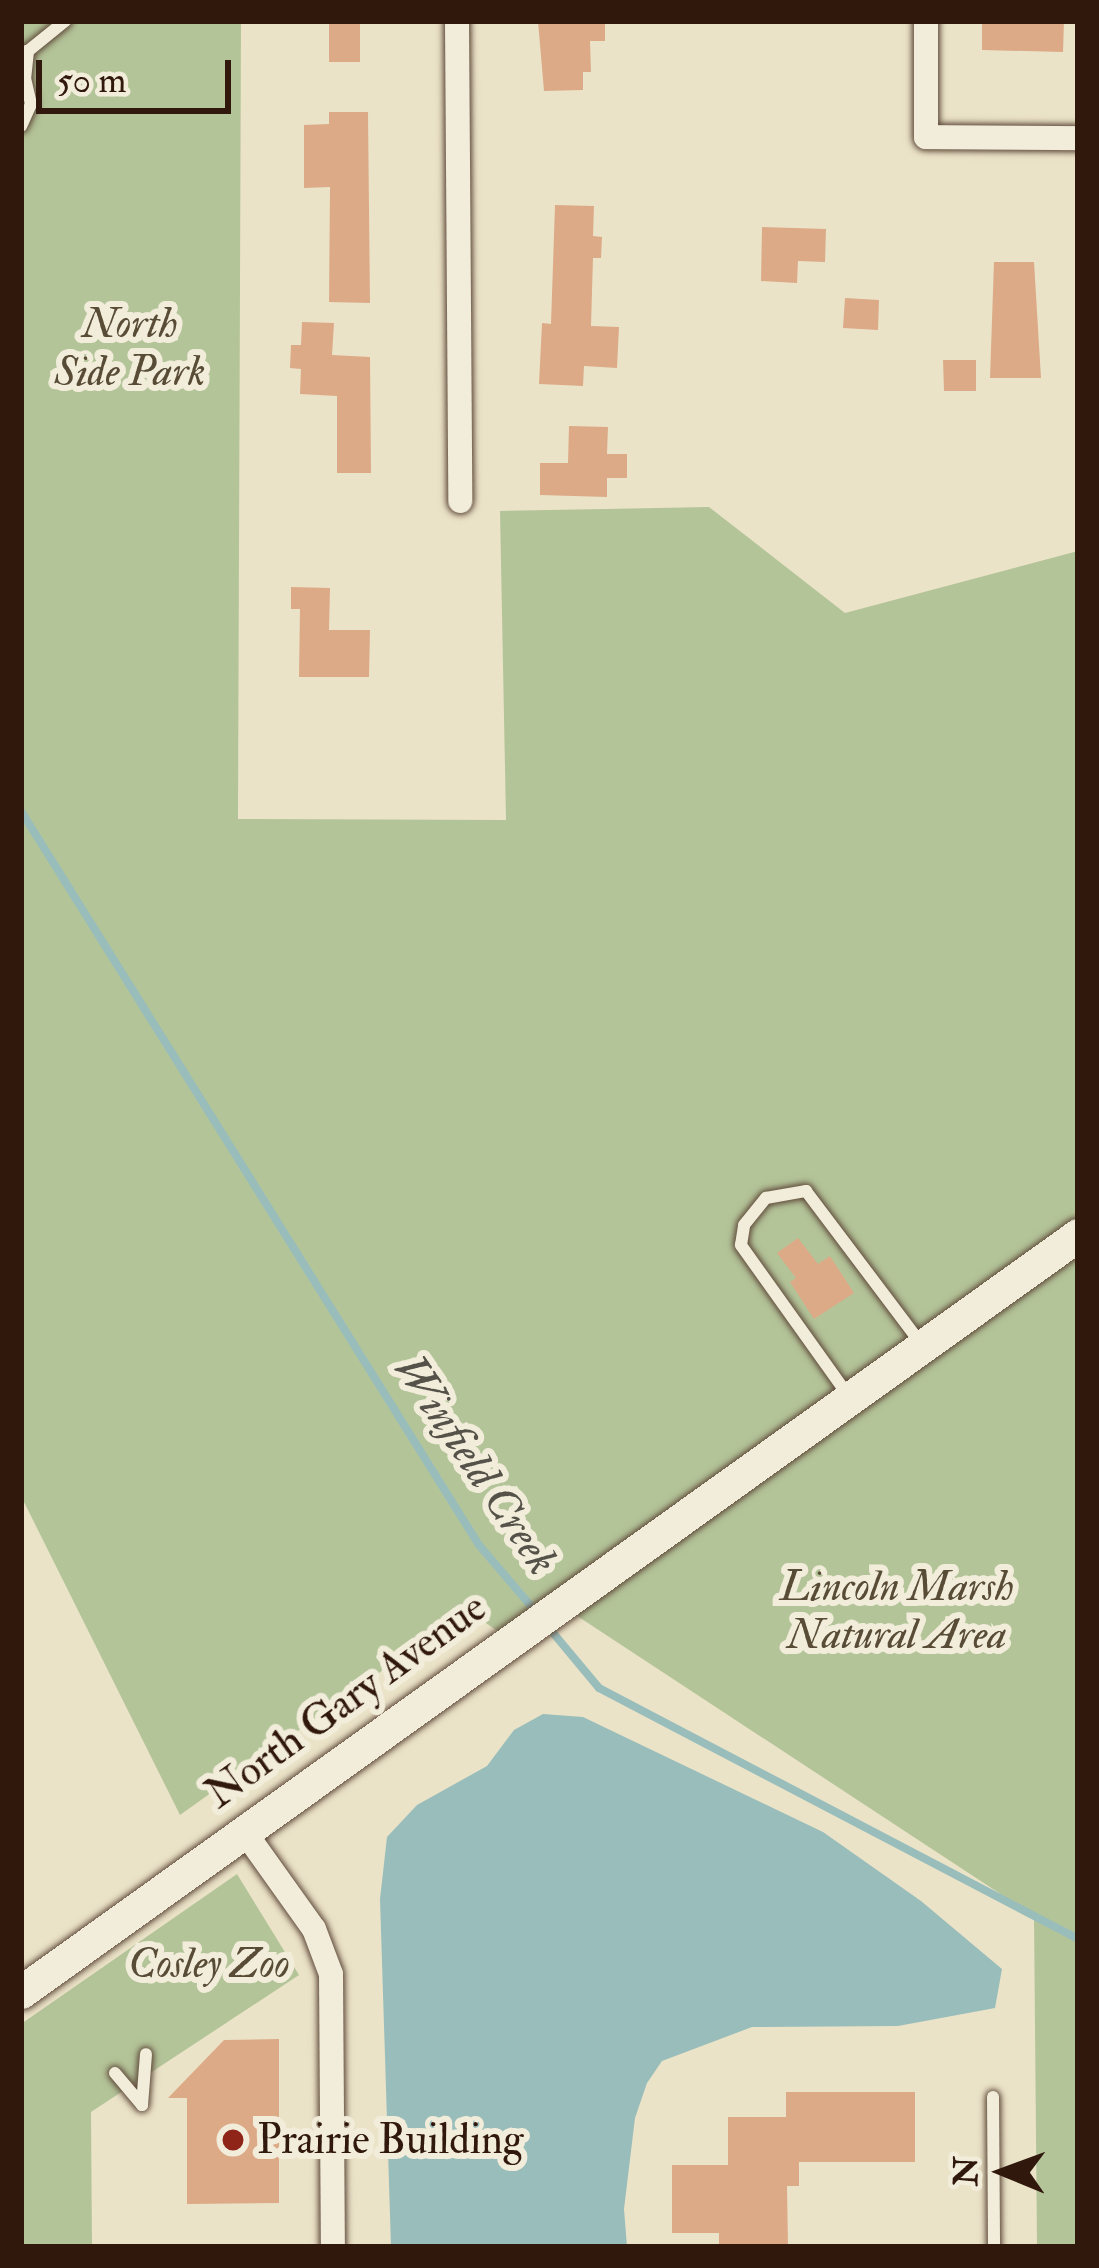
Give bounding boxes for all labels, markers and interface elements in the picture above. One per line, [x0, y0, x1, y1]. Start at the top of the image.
scale bar [42, 36, 237, 110]
text: 50 m [57, 58, 126, 103]
park label: North Side Park [54, 299, 206, 398]
water label: Winfield Creek [381, 1344, 569, 1586]
park label: Lincoln Marsh Natural Area [780, 1562, 1014, 1660]
street label: North Gary Avenue [196, 1582, 496, 1820]
park label: Cosley Zoo [128, 1939, 290, 1989]
north arrow [943, 2112, 1063, 2232]
place label: Prairie Building [257, 2115, 524, 2165]
marker: Prairie Building [220, 2127, 246, 2153]
text: N [946, 2156, 987, 2186]

